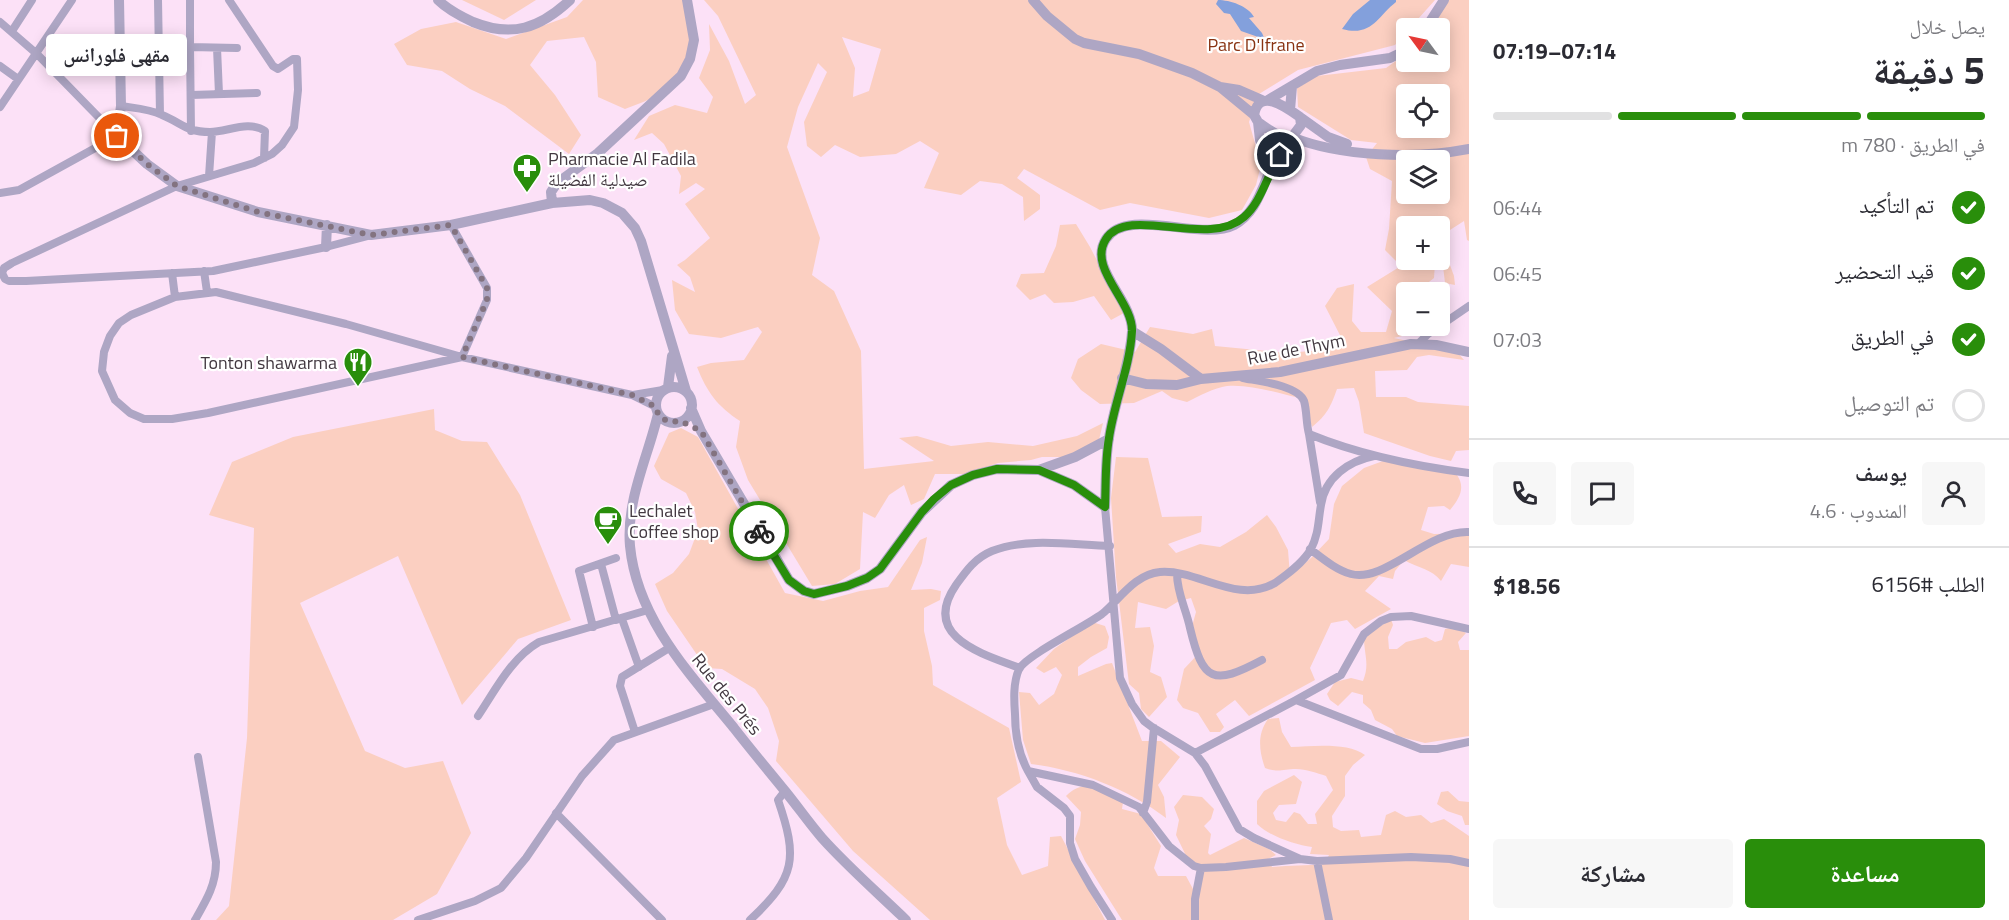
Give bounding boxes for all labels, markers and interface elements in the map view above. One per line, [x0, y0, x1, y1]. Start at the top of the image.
text: يصل خلال [1910, 11, 1985, 42]
north arrow [1396, 18, 1450, 72]
map controls [1396, 18, 1450, 336]
park label: Parc D'Ifrane [1207, 31, 1305, 58]
callout: مقهى فلورانس [46, 34, 188, 76]
text: 07:14–07:19 [1493, 34, 1616, 68]
text: مقهى فلورانس [63, 39, 170, 70]
text: 5 دقيقة [1873, 40, 1985, 99]
button: locate [1396, 84, 1450, 138]
pin [91, 110, 142, 161]
icon: bag [100, 119, 133, 152]
pin [1254, 129, 1305, 180]
text: في الطريق · 780 m [1841, 129, 1985, 160]
icon: home [1263, 138, 1296, 171]
place label: Pharmacie Al Fadila صيدلية الفضيلة [548, 145, 696, 193]
button: layers [1396, 150, 1450, 204]
pharmacy icon: Pharmacie Al Fadila صيدلية الفضيلة [511, 152, 543, 194]
text: تم التأكيد [1859, 188, 1934, 222]
icon: check [1952, 191, 1985, 224]
text: 06:44 [1493, 192, 1542, 223]
button: + [1396, 216, 1450, 270]
text: قيد التحضير [1835, 254, 1934, 288]
icon: check [1952, 257, 1985, 290]
text: 06:45 [1493, 258, 1542, 289]
button: − [1396, 282, 1450, 336]
text: في الطريق [1851, 320, 1934, 354]
icon: check [1952, 323, 1985, 356]
text: 07:03 [1493, 324, 1542, 355]
street label: Rue de Thym [1245, 326, 1347, 372]
restaurant icon: Tonton shawarma [342, 346, 374, 388]
place label: Tonton shawarma [201, 349, 337, 376]
text: تم التوصيل [1844, 386, 1934, 420]
text: يوسف [1855, 456, 1907, 490]
button: phone [1493, 462, 1556, 525]
button: chat [1571, 462, 1634, 525]
button: person [1922, 462, 1985, 525]
text: المندوب · 4.6 [1810, 495, 1907, 526]
place label: Lechalet Coffee shop [629, 497, 719, 545]
courier [729, 501, 789, 561]
cafe icon: Lechalet Coffee shop [592, 504, 624, 546]
icon: bike [743, 515, 776, 548]
text: الطلب #6156 [1871, 567, 1985, 601]
text: $18.56 [1493, 569, 1560, 603]
street label: Rue des Prés [685, 647, 769, 741]
button: مشاركة [1493, 839, 1733, 908]
button: مساعدة [1745, 839, 1985, 908]

